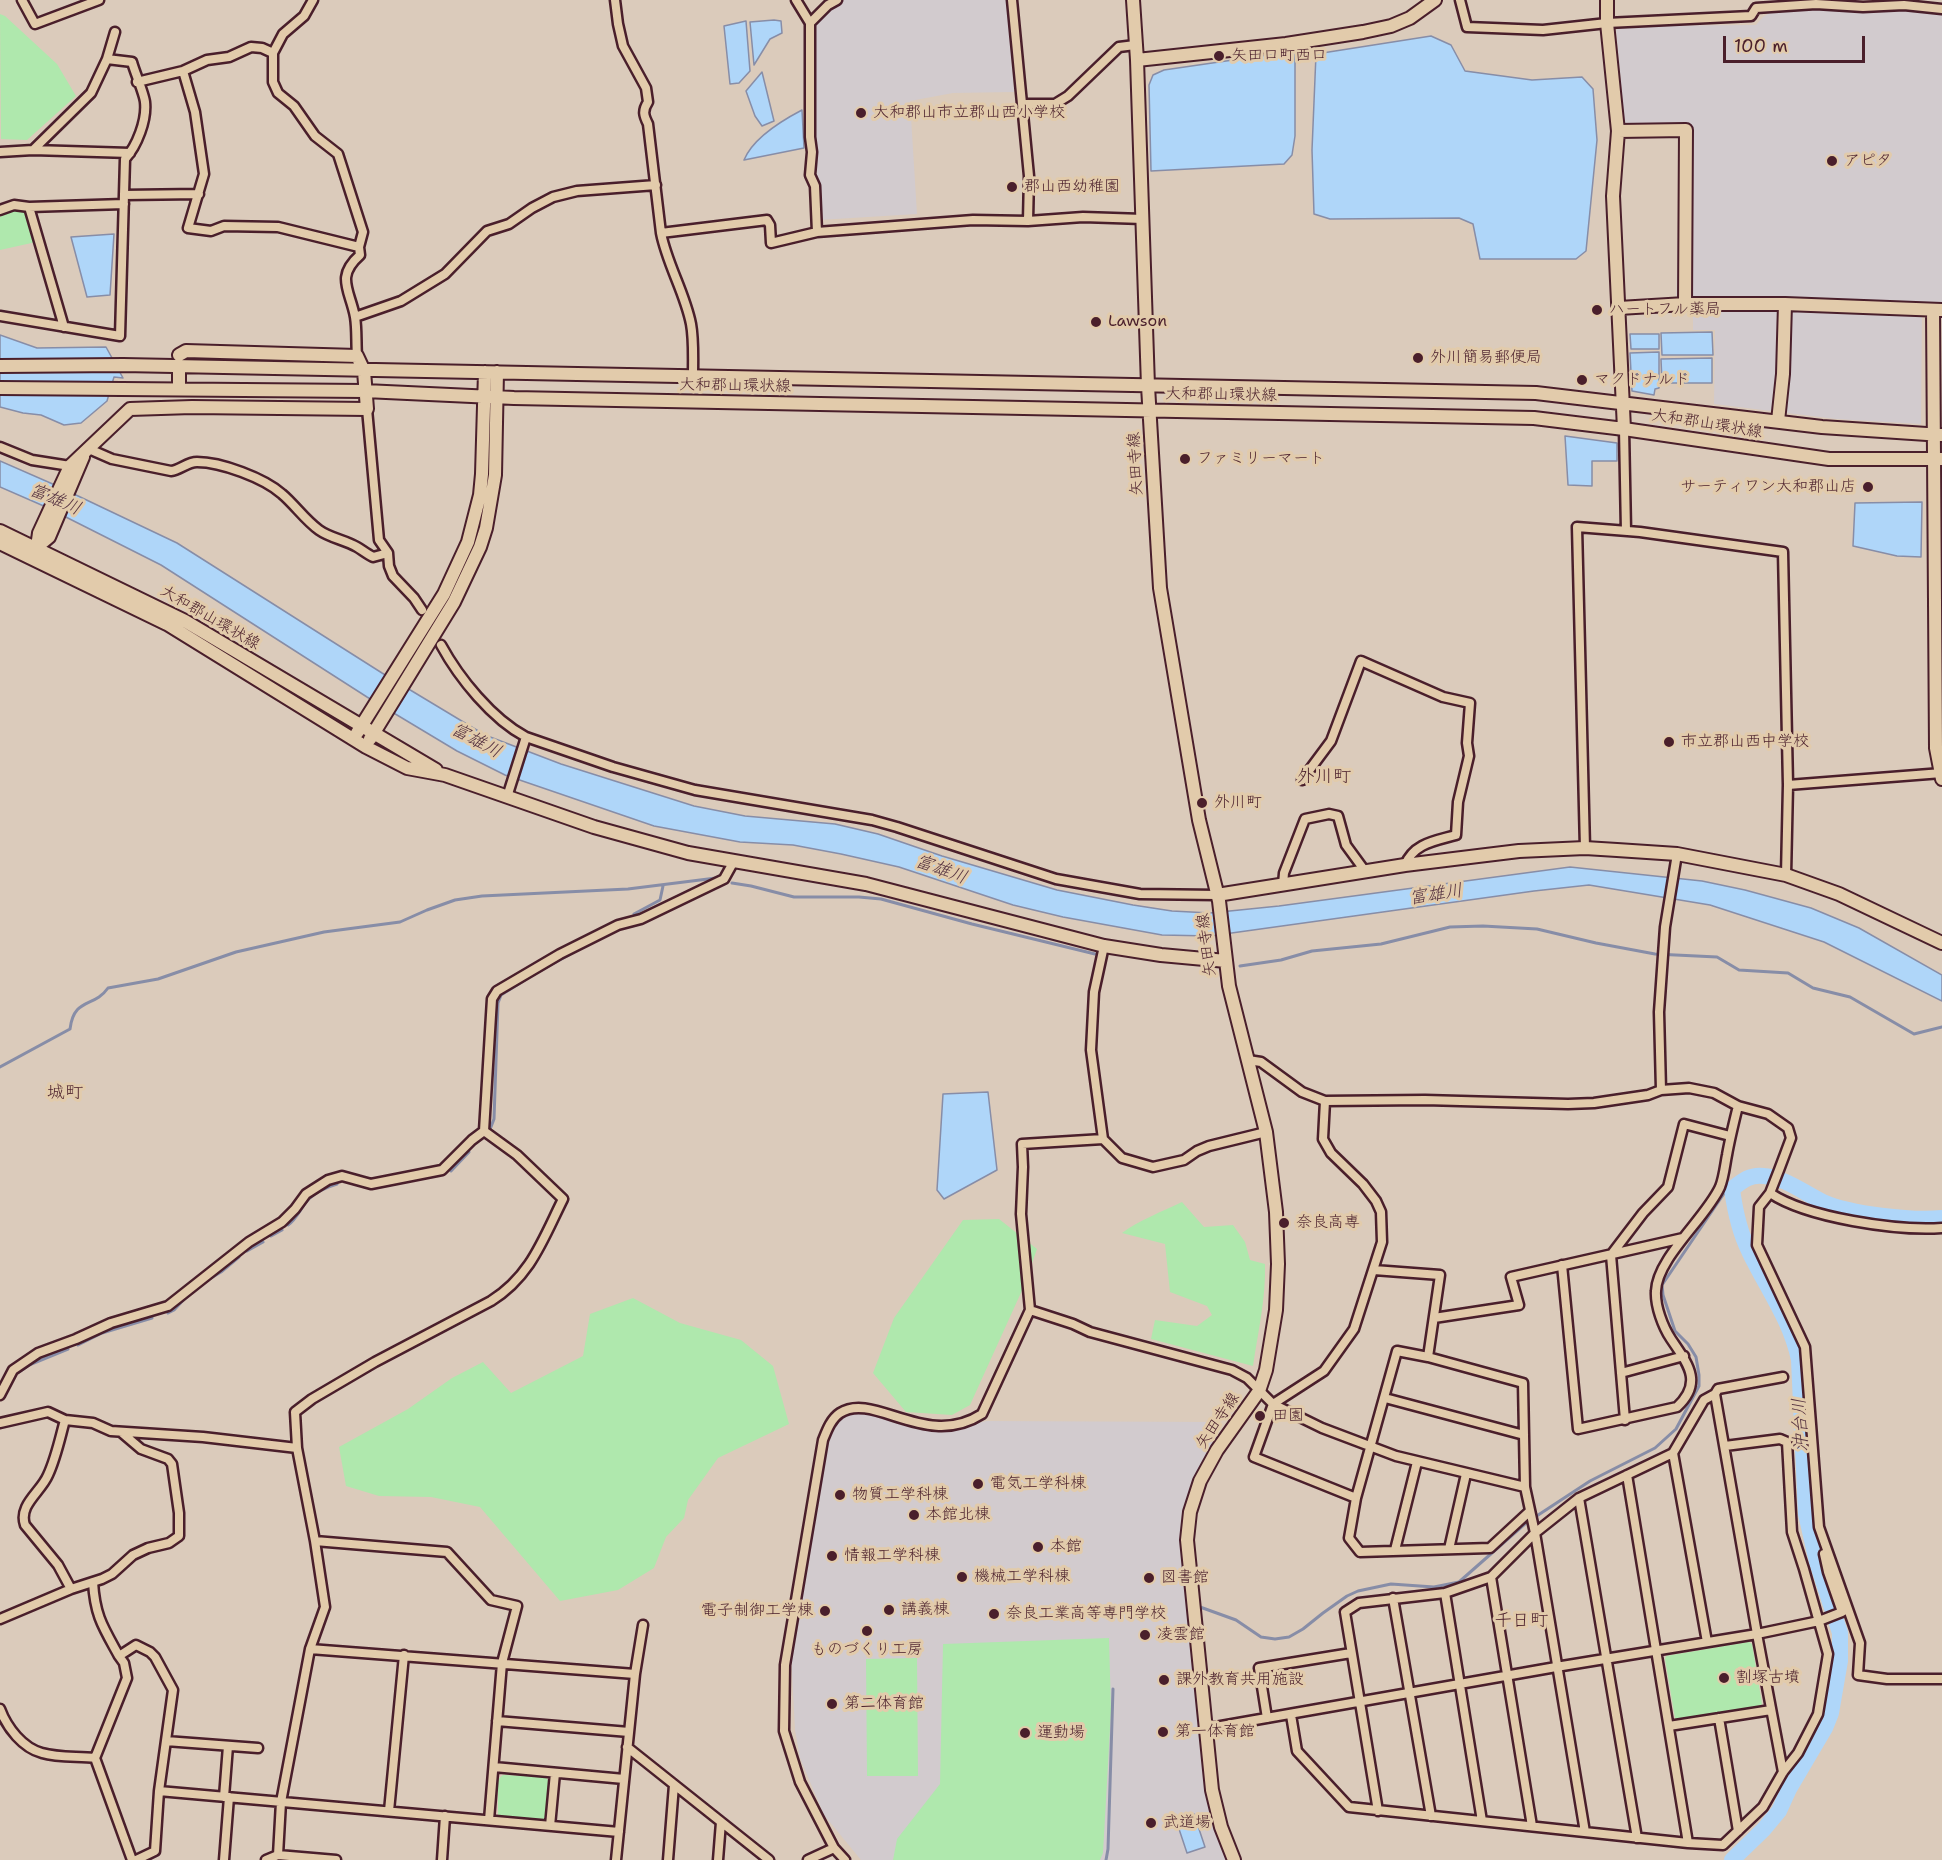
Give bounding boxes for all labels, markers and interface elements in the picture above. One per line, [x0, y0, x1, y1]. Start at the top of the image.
scale bar [1726, 24, 1868, 62]
text: 100 m [1734, 34, 1788, 58]
place label: 矢田口町西口 [1231, 46, 1327, 66]
marker: 矢田口町西口 [1212, 49, 1226, 63]
place label: 大和郡山市立郡山西小学校 [873, 103, 1065, 123]
marker: 大和郡山市立郡山西小学校 [854, 106, 868, 120]
place label: アピタ [1844, 151, 1892, 171]
marker: アピタ [1825, 154, 1839, 168]
place label: 郡山西幼稚園 [1024, 177, 1120, 197]
marker: 郡山西幼稚園 [1005, 180, 1019, 194]
place label: ハートフル薬局 [1609, 300, 1721, 320]
marker: ハートフル薬局 [1590, 303, 1604, 317]
place label: Lawson [1108, 312, 1167, 332]
marker: Lawson [1089, 315, 1103, 329]
place label: 外川簡易郵便局 [1430, 348, 1542, 368]
marker: 外川簡易郵便局 [1411, 351, 1425, 365]
place label: マクドナルド [1594, 370, 1690, 390]
marker: マクドナルド [1575, 373, 1589, 387]
street label: 大和郡山環状線 [679, 375, 791, 397]
street label: 大和郡山環状線 [1165, 384, 1277, 406]
street label: 大和郡山環状線 [1650, 406, 1764, 442]
street label: 矢田寺線 [1125, 432, 1147, 496]
place label: ファミリーマート [1197, 449, 1325, 469]
marker: ファミリーマート [1178, 452, 1192, 466]
place label: サーティワン大和郡山店 [1680, 477, 1856, 497]
water label: 富雄川 [26, 480, 84, 520]
marker: サーティワン大和郡山店 [1861, 480, 1875, 494]
street label: 大和郡山環状線 [157, 582, 263, 654]
water label: 富雄川 [447, 719, 505, 763]
place label: 市立郡山西中学校 [1681, 732, 1809, 752]
marker: 市立郡山西中学校 [1662, 735, 1676, 749]
district label: 外川町 [1297, 766, 1351, 788]
place label: 外川町 [1214, 793, 1262, 813]
marker: 外川町 [1195, 796, 1209, 810]
water label: 富雄川 [912, 851, 970, 889]
water label: 富雄川 [1408, 880, 1464, 910]
street label: 矢田寺線 [1194, 912, 1220, 978]
district label: 城町 [47, 1082, 83, 1104]
place label: 奈良高専 [1296, 1213, 1360, 1233]
marker: 奈良高専 [1277, 1216, 1291, 1230]
street label: 矢田寺線 [1192, 1389, 1244, 1453]
water label: 沖台川 [1789, 1397, 1813, 1453]
place label: 田園 [1272, 1406, 1304, 1426]
marker: 田園 [1253, 1409, 1267, 1423]
place label: 電気工学科棟 [990, 1474, 1086, 1494]
marker: 電気工学科棟 [971, 1477, 985, 1491]
place label: 物質工学科棟 [852, 1485, 948, 1505]
marker: 物質工学科棟 [833, 1488, 847, 1502]
place label: 本館北棟 [926, 1505, 990, 1525]
marker: 本館北棟 [907, 1508, 921, 1522]
place label: 本館 [1050, 1537, 1082, 1557]
marker: 本館 [1031, 1540, 1045, 1554]
place label: 情報工学科棟 [844, 1546, 940, 1566]
marker: 情報工学科棟 [825, 1549, 839, 1563]
place label: 機械工学科棟 [974, 1567, 1070, 1587]
place label: 図書館 [1161, 1568, 1209, 1588]
marker: 機械工学科棟 [955, 1570, 969, 1584]
marker: 図書館 [1142, 1571, 1156, 1585]
place label: 講義棟 [901, 1600, 949, 1620]
place label: 電子制御工学棟 [701, 1601, 813, 1621]
marker: 講義棟 [882, 1603, 896, 1617]
marker: 電子制御工学棟 [818, 1604, 832, 1618]
place label: 奈良工業高等専門学校 [1006, 1604, 1166, 1624]
marker: 奈良工業高等専門学校 [987, 1607, 1001, 1621]
district label: 千日町 [1494, 1610, 1548, 1632]
marker: ものづくり工房 [860, 1624, 874, 1638]
place label: 凌雲館 [1157, 1625, 1205, 1645]
marker: 凌雲館 [1138, 1628, 1152, 1642]
place label: ものづくり工房 [811, 1640, 923, 1660]
place label: 割塚古墳 [1736, 1668, 1800, 1688]
place label: 課外教育共用施設 [1176, 1670, 1304, 1690]
marker: 割塚古墳 [1717, 1671, 1731, 1685]
marker: 課外教育共用施設 [1157, 1673, 1171, 1687]
place label: 第二体育館 [844, 1694, 924, 1714]
marker: 第二体育館 [825, 1697, 839, 1711]
place label: 第一体育館 [1175, 1722, 1255, 1742]
place label: 運動場 [1037, 1723, 1085, 1743]
marker: 第一体育館 [1156, 1725, 1170, 1739]
marker: 運動場 [1018, 1726, 1032, 1740]
place label: 武道場 [1163, 1813, 1211, 1833]
marker: 武道場 [1144, 1816, 1158, 1830]

